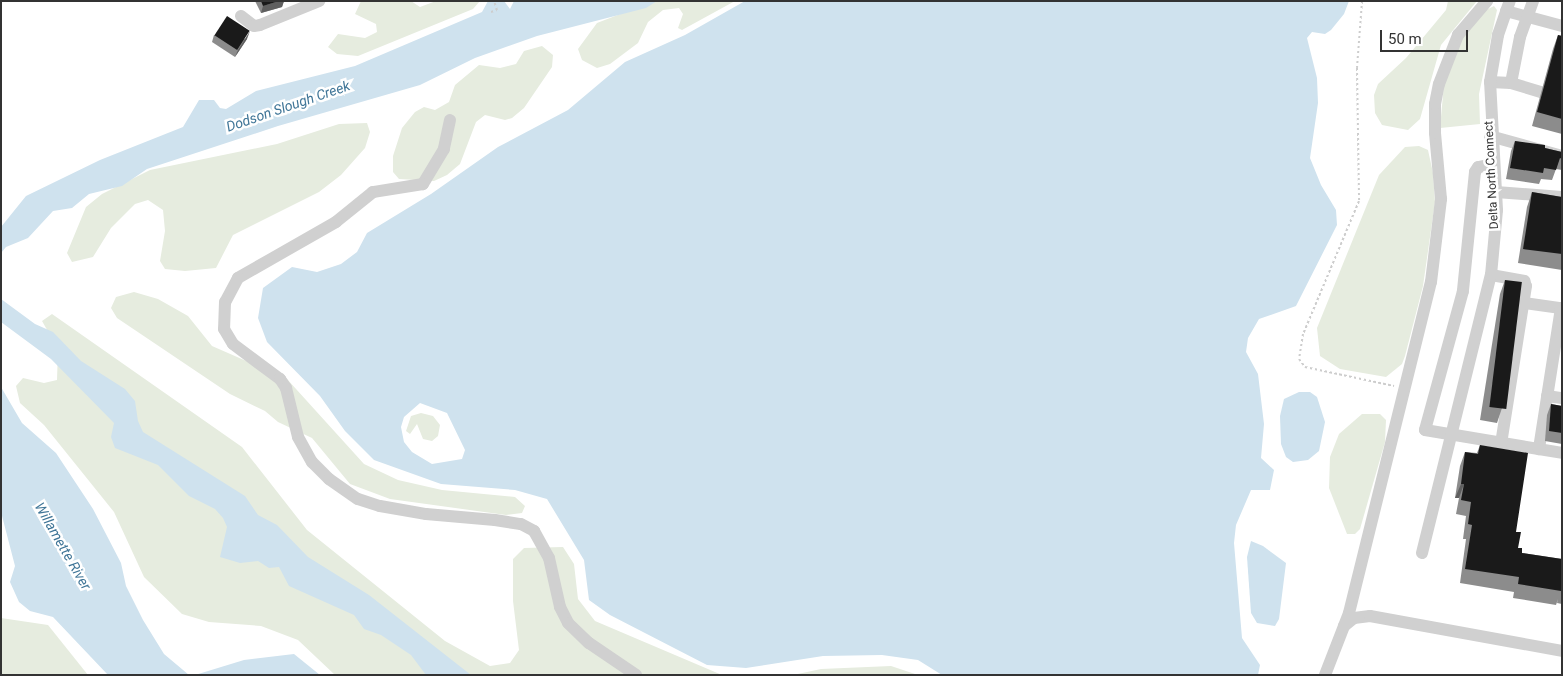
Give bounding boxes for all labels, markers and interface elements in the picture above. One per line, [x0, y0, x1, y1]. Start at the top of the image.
scale bar [1383, 20, 1470, 52]
text: 50 m [1388, 30, 1422, 48]
water label: Dodson Slough Creek [224, 77, 352, 135]
street label: Delta North Connect [1482, 121, 1502, 229]
water label: Willamette River [31, 499, 95, 593]

